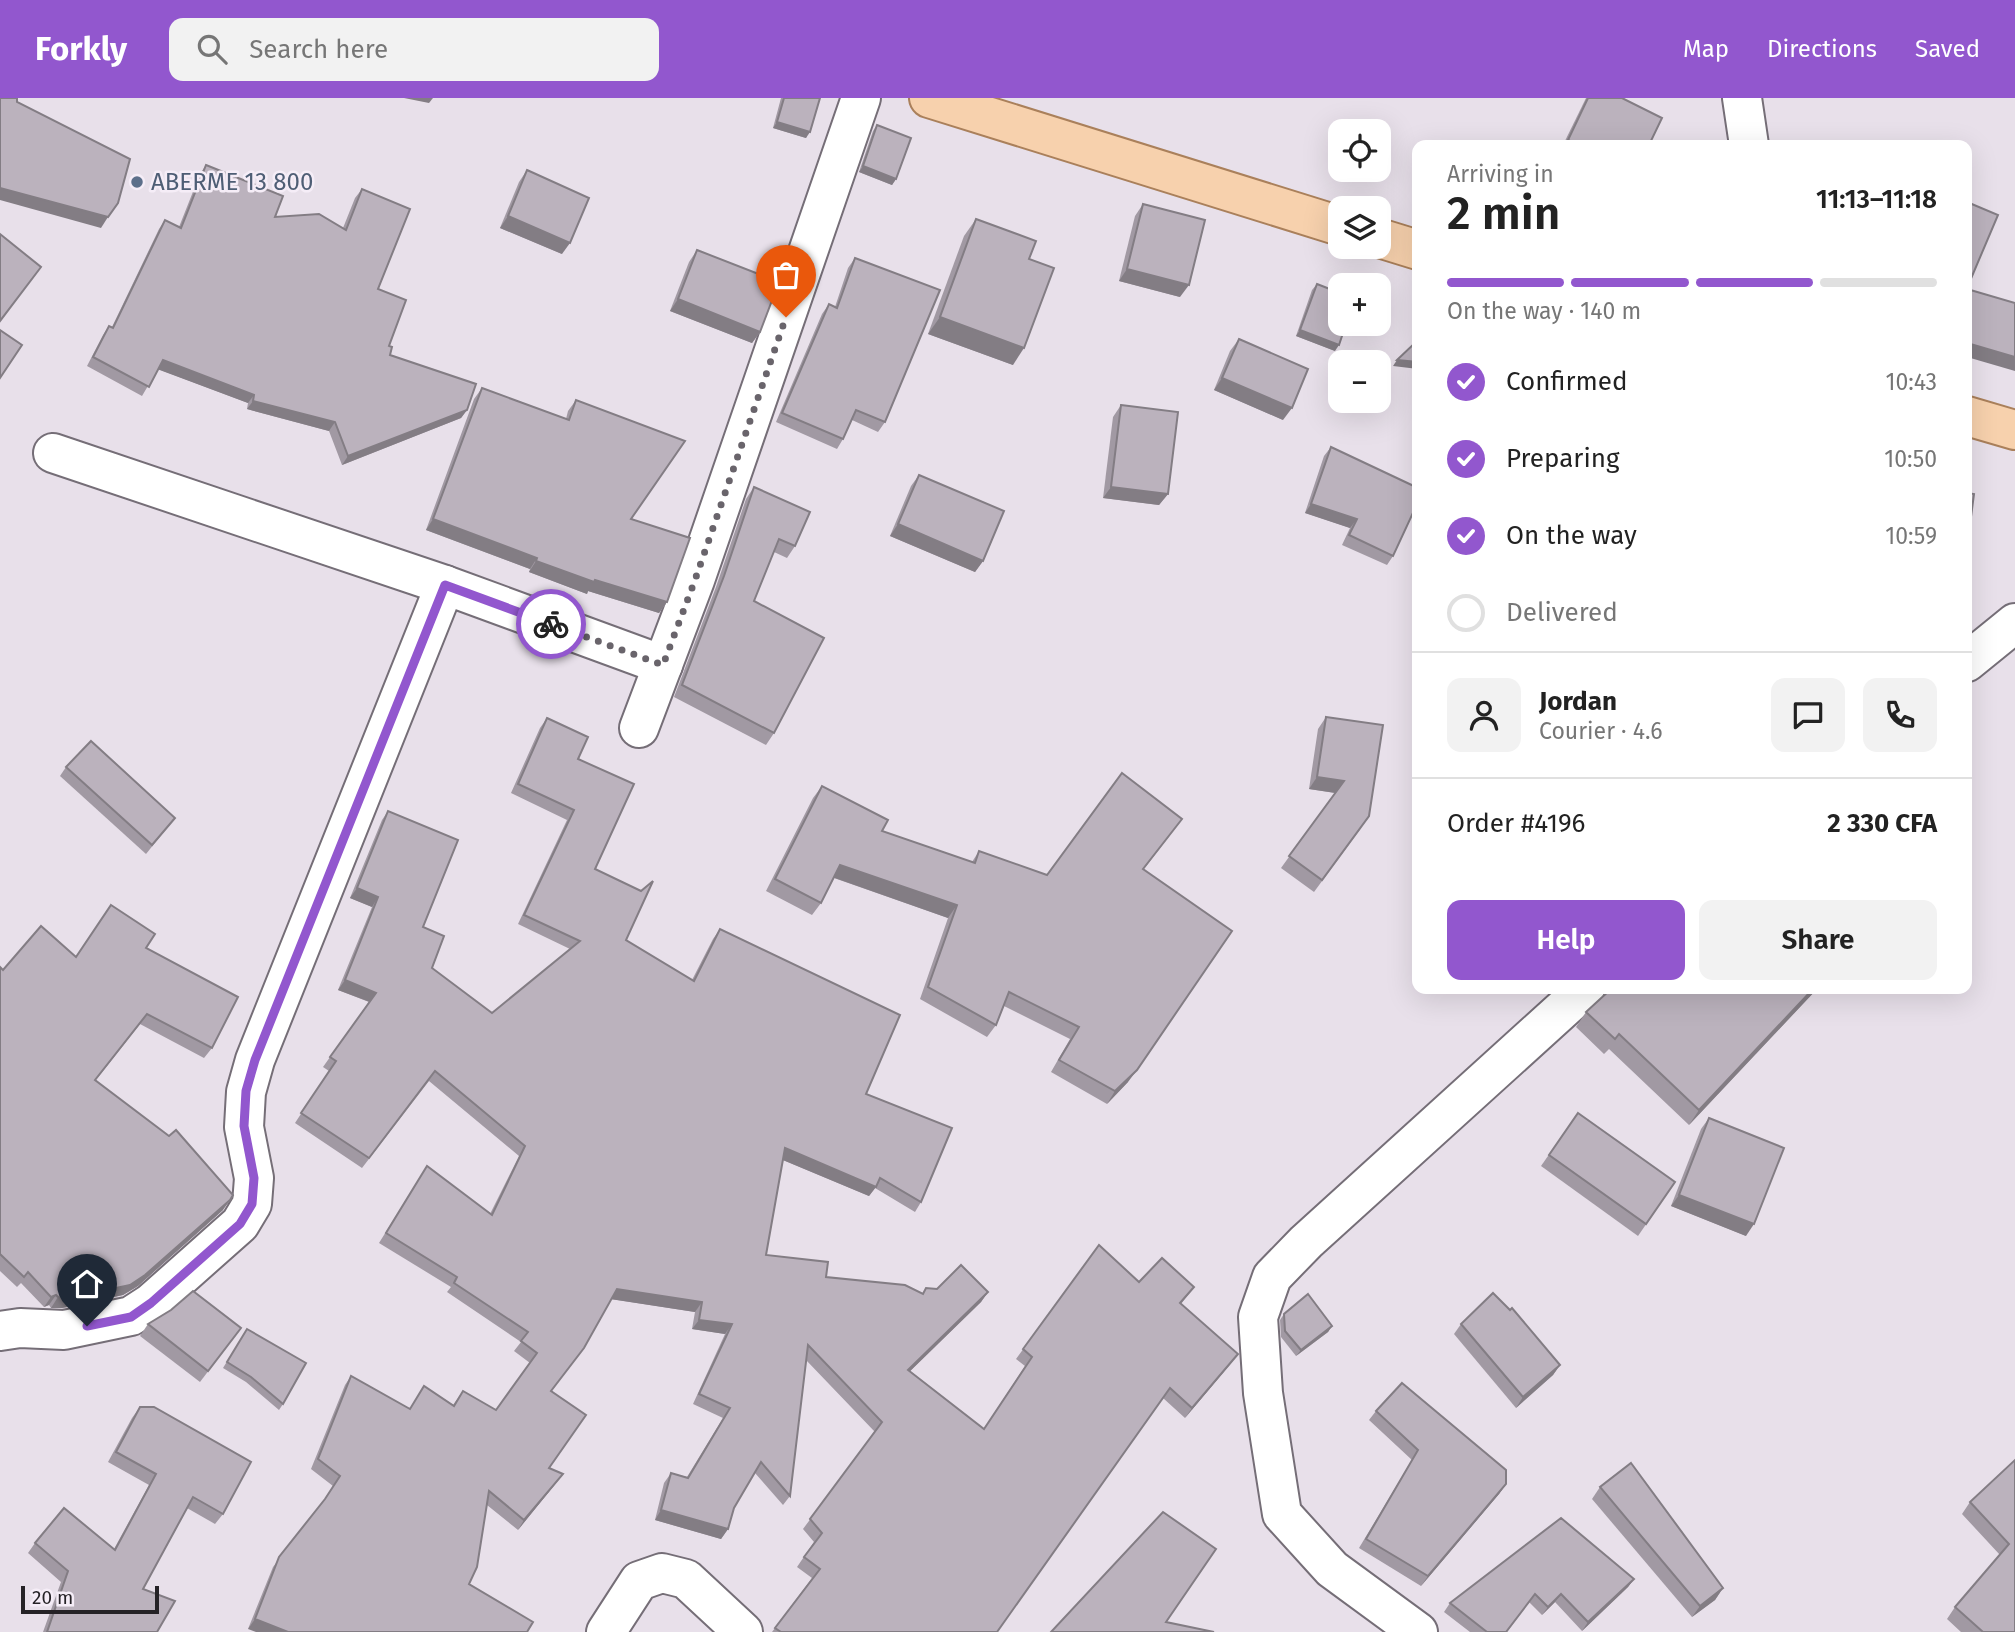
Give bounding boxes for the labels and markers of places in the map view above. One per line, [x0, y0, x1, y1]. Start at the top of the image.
place label: ABERME 13 800 [151, 168, 313, 196]
marker: ABERME 13 800 [129, 174, 145, 190]
pin [756, 245, 816, 317]
pin [57, 1254, 117, 1326]

